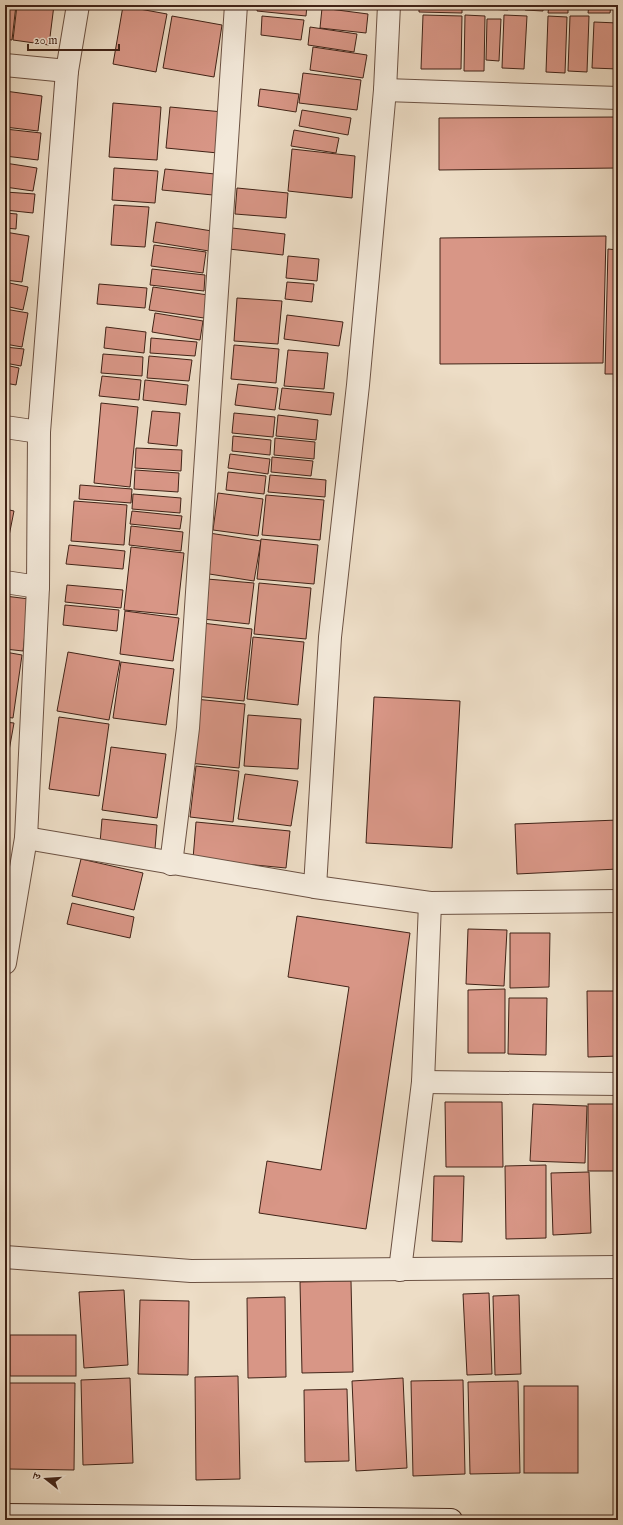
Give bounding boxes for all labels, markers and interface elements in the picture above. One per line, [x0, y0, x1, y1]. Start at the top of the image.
scale bar [28, 26, 119, 52]
text: 20 m [34, 33, 57, 48]
north arrow [26, 1459, 66, 1499]
text: उ [30, 1470, 45, 1482]

